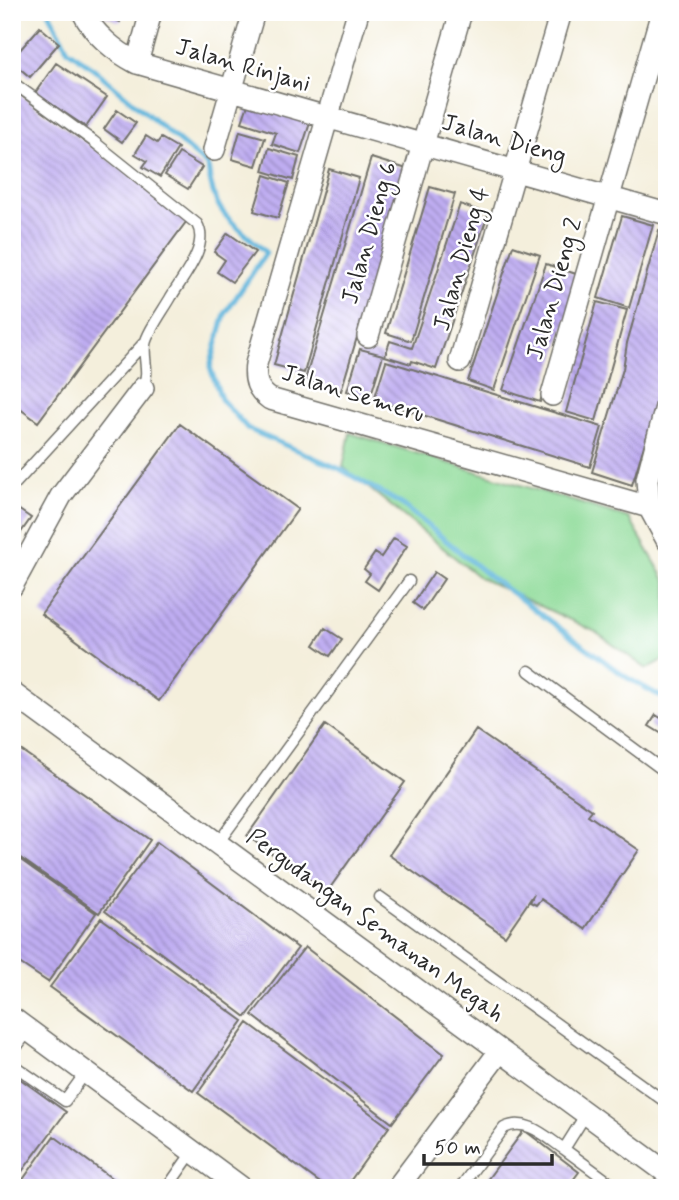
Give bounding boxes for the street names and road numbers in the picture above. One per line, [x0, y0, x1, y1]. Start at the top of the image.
street label: Jalan Rinjani [172, 32, 314, 100]
street label: Jalan Dieng [438, 107, 570, 174]
street label: Jalan Dieng 6 [335, 158, 407, 308]
street label: Jalan Dieng 4 [427, 183, 499, 335]
street label: Jalan Dieng 2 [520, 214, 592, 364]
street label: Jalan Semeru [278, 358, 428, 430]
street label: Pergudangan Semanan Megah [239, 822, 510, 1032]

